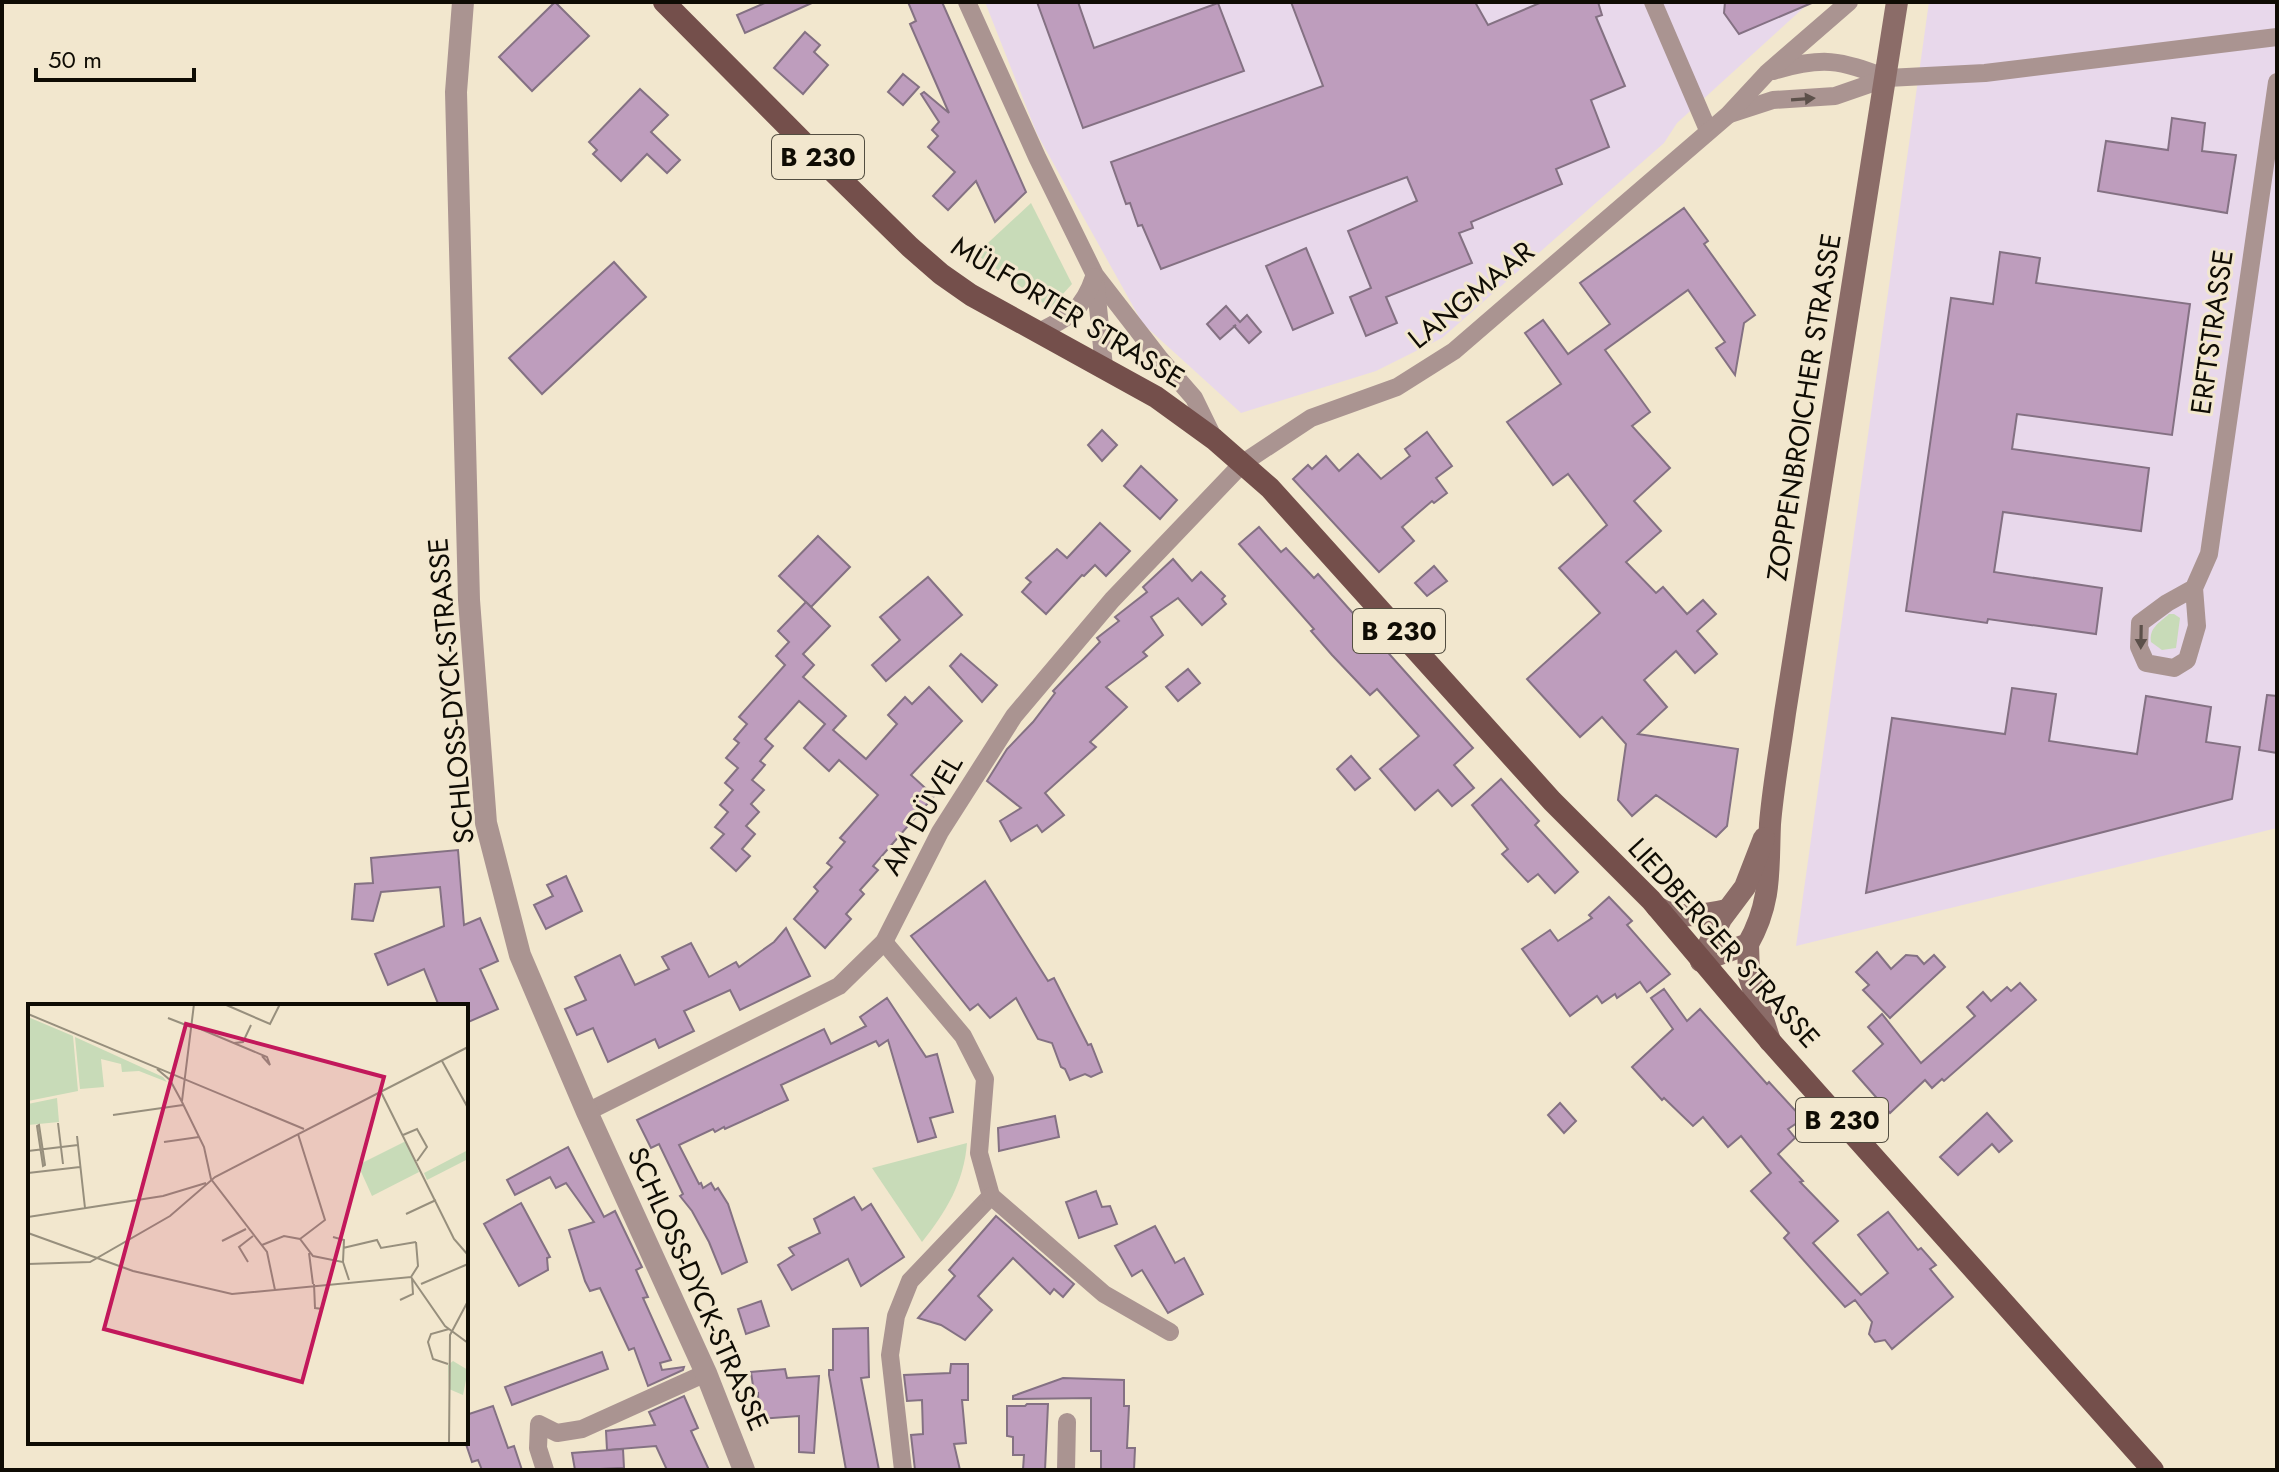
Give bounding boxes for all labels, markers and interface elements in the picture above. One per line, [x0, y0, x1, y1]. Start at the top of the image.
scale bar [36, 32, 194, 82]
text: 50 m [48, 42, 102, 77]
one-way arrow [1791, 92, 1816, 105]
road number: B 230 [772, 135, 864, 179]
street label: MÜLFORTER STRASSE [944, 226, 1192, 398]
street label: ZOPPENBROICHER STRASSE [1756, 230, 1852, 584]
street label: LANGMAAR [1399, 231, 1543, 359]
street label: ERFTSTRASSE [2180, 247, 2244, 417]
street label: SCHLOSS-DYCK-STRASSE [417, 536, 485, 846]
road number: B 230 [1353, 609, 1445, 653]
one-way arrow [2134, 625, 2147, 650]
street label: AM DÜVEL [871, 747, 973, 883]
street label: LIEDBERGER STRASSE [1618, 829, 1830, 1057]
inset map [28, 1004, 468, 1444]
road number: B 230 [1796, 1098, 1888, 1142]
street label: SCHLOSS-DYCK-STRASSE [617, 1140, 779, 1438]

